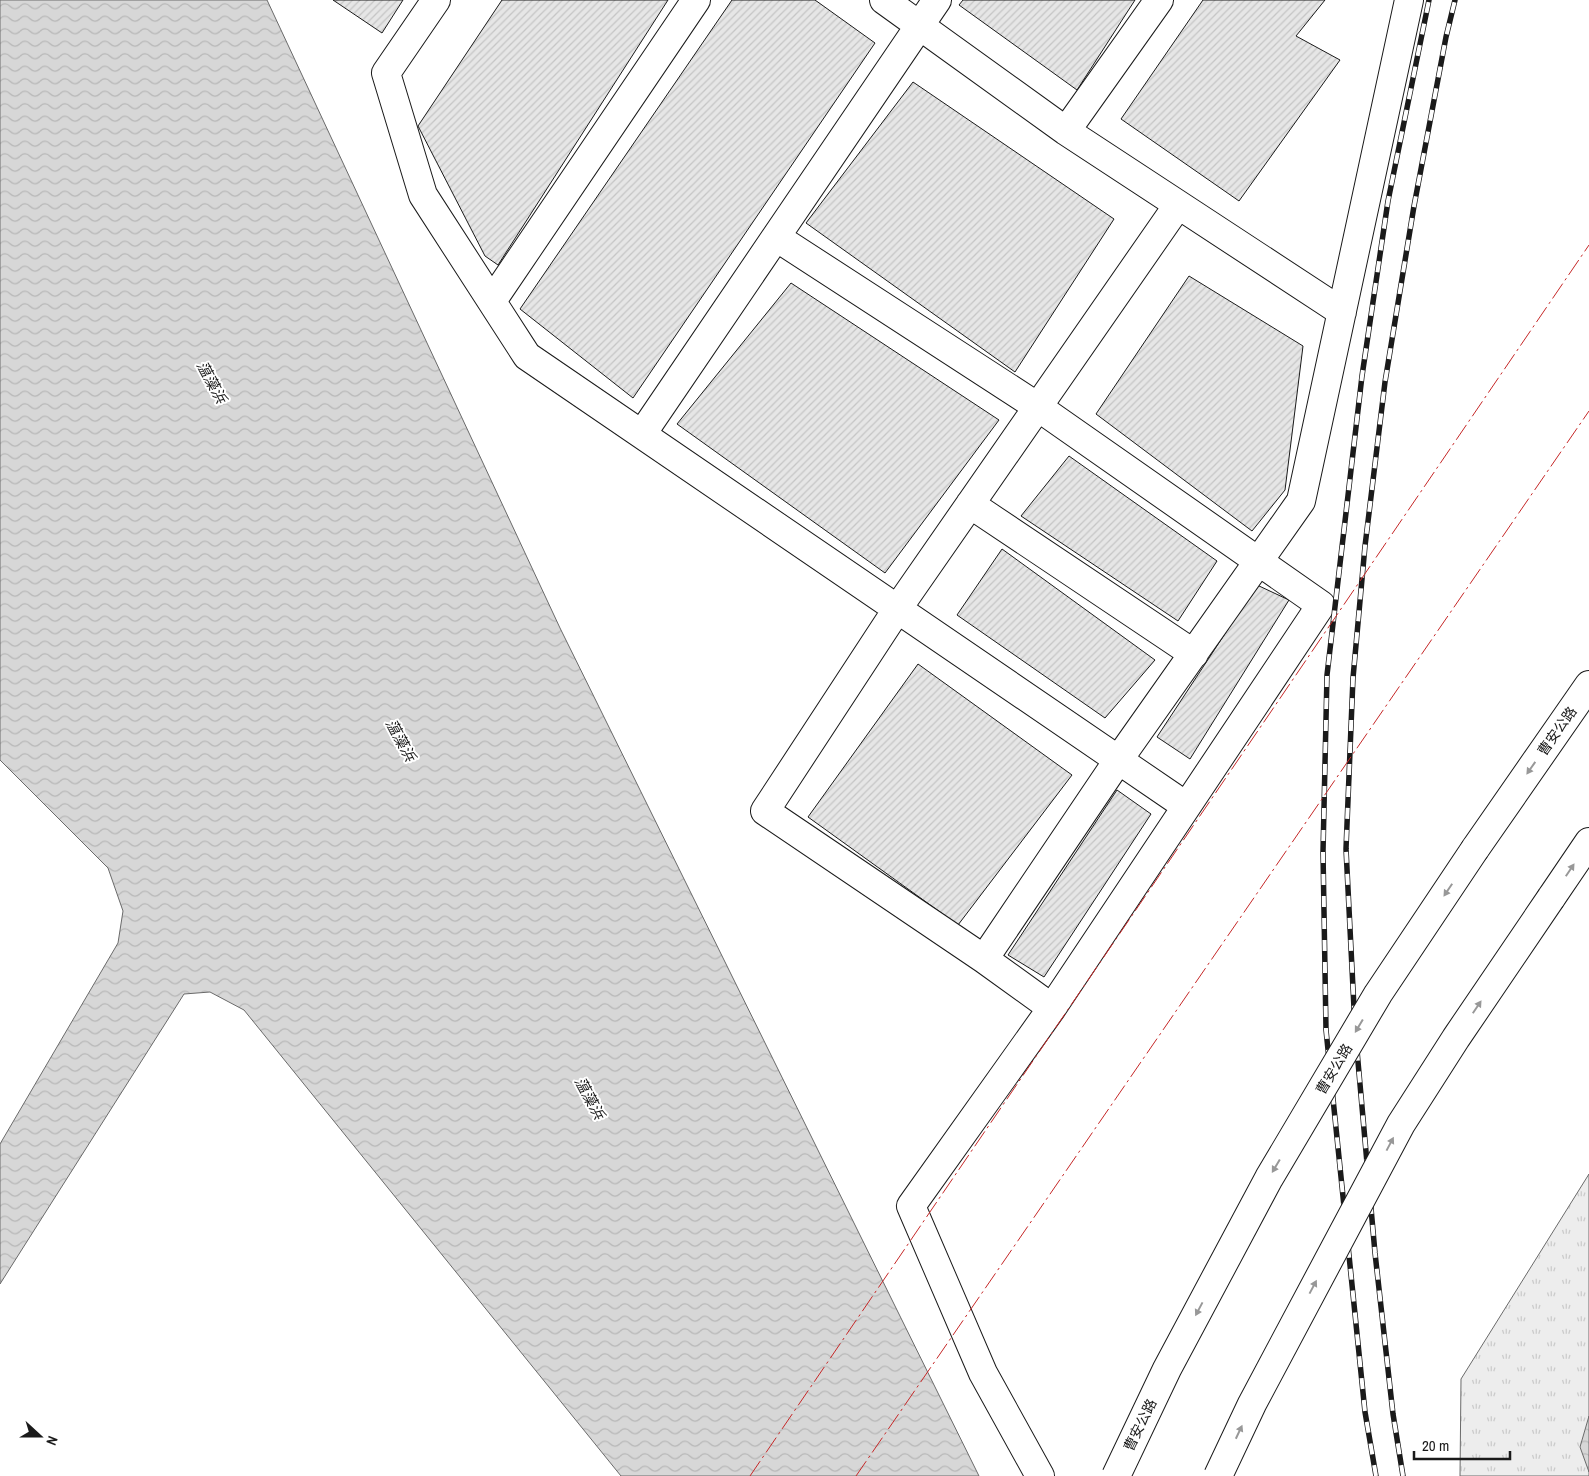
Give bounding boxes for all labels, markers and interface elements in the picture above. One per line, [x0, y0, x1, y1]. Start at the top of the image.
water label: 蕰藻浜 [192, 357, 233, 409]
street label: 曹安公路 [1534, 703, 1580, 759]
water label: 蕰藻浜 [381, 715, 422, 767]
one-way arrow [1526, 761, 1536, 775]
one-way arrow [1565, 863, 1575, 877]
one-way arrow [1443, 883, 1453, 897]
one-way arrow [1472, 1000, 1482, 1014]
one-way arrow [1355, 1020, 1364, 1033]
street label: 曹安公路 [1312, 1040, 1356, 1098]
water label: 蕰藻浜 [570, 1073, 611, 1125]
one-way arrow [1386, 1137, 1394, 1151]
one-way arrow [1272, 1159, 1281, 1172]
one-way arrow [1309, 1281, 1318, 1294]
one-way arrow [1195, 1302, 1203, 1316]
street label: 曹安公路 [1120, 1396, 1160, 1454]
north arrow [15, 1411, 65, 1461]
one-way arrow [1235, 1425, 1243, 1439]
scale bar [1414, 1428, 1510, 1460]
text: N [42, 1434, 62, 1448]
text: 20 m [1422, 1435, 1449, 1456]

